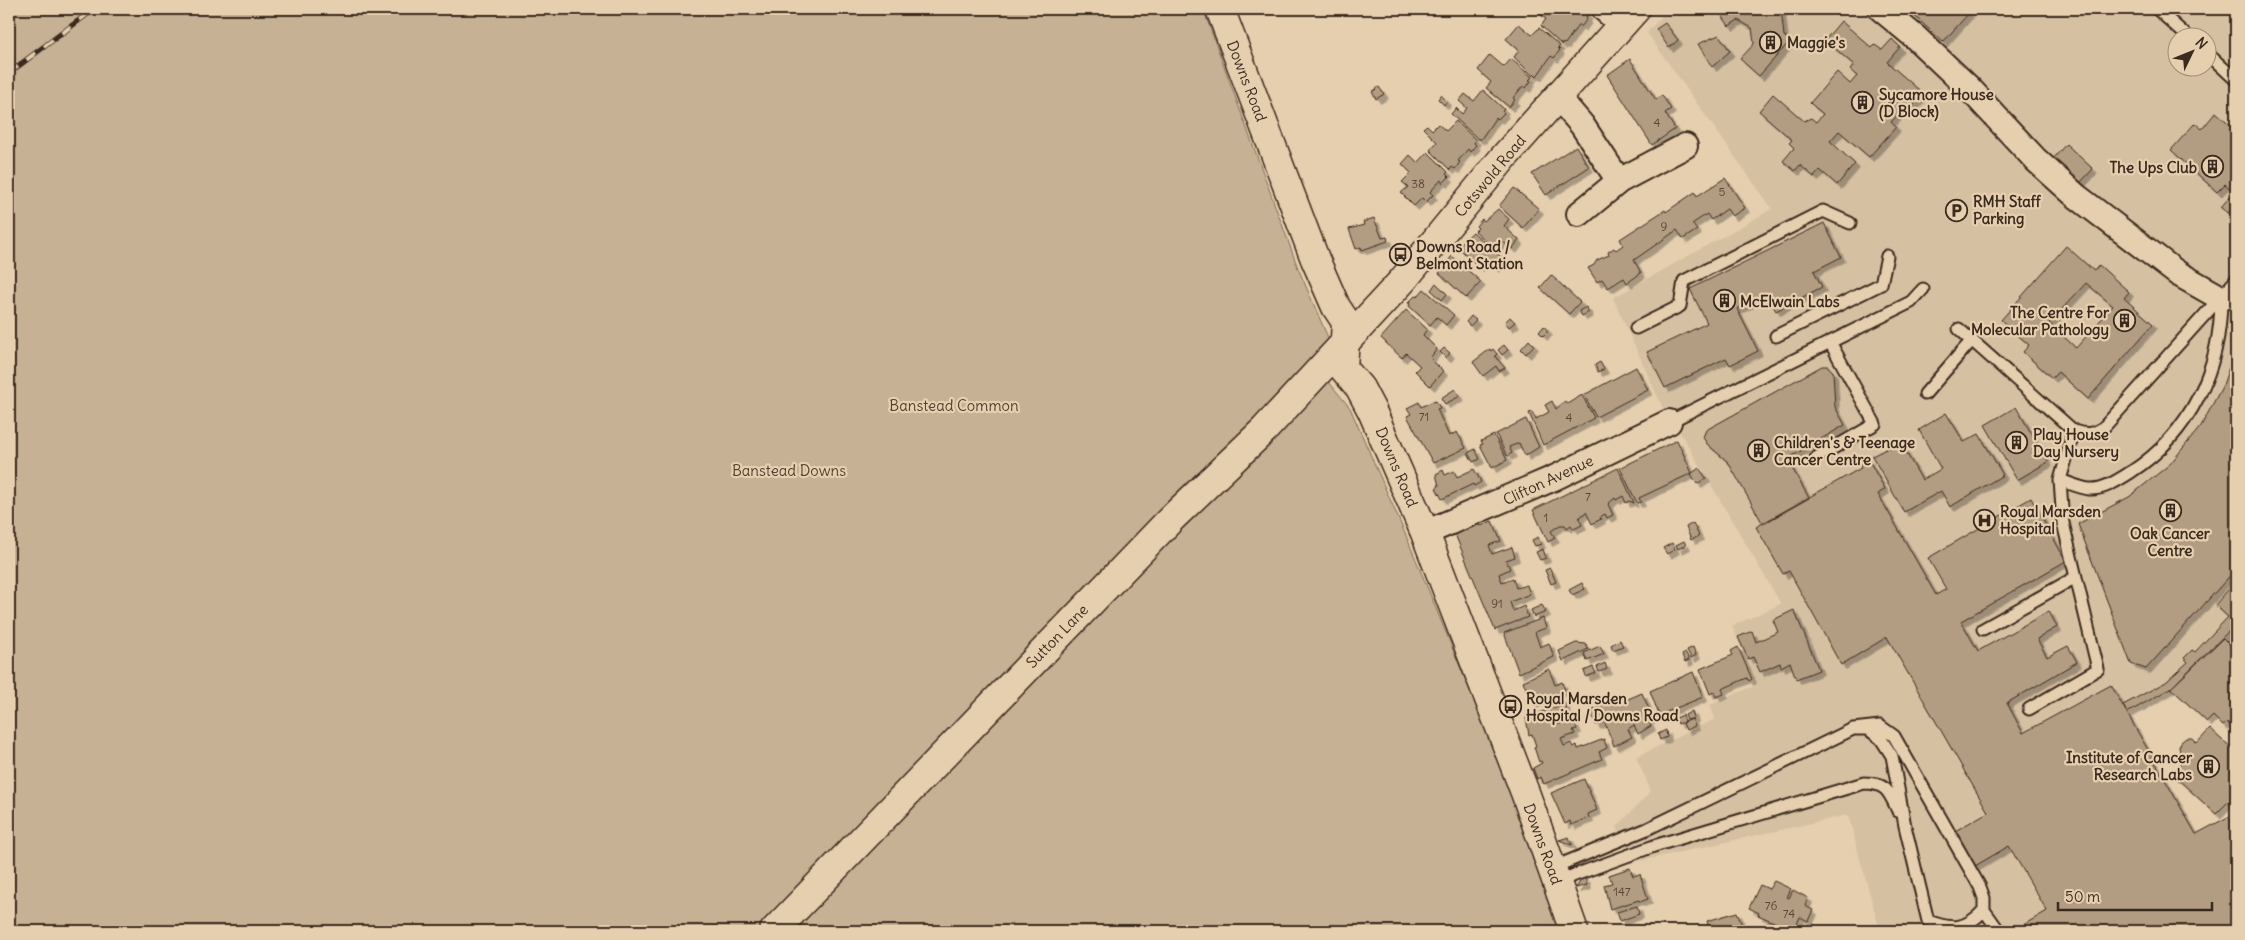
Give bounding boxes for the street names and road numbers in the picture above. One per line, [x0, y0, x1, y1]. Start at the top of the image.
street label: Downs Road [1223, 38, 1271, 124]
street label: Cotswold Road [1450, 131, 1530, 221]
street label: Downs Road [1372, 424, 1422, 510]
street label: Clifton Avenue [1500, 451, 1596, 509]
street label: Sutton Lane [1022, 600, 1092, 672]
street label: Downs Road [1520, 801, 1567, 887]

